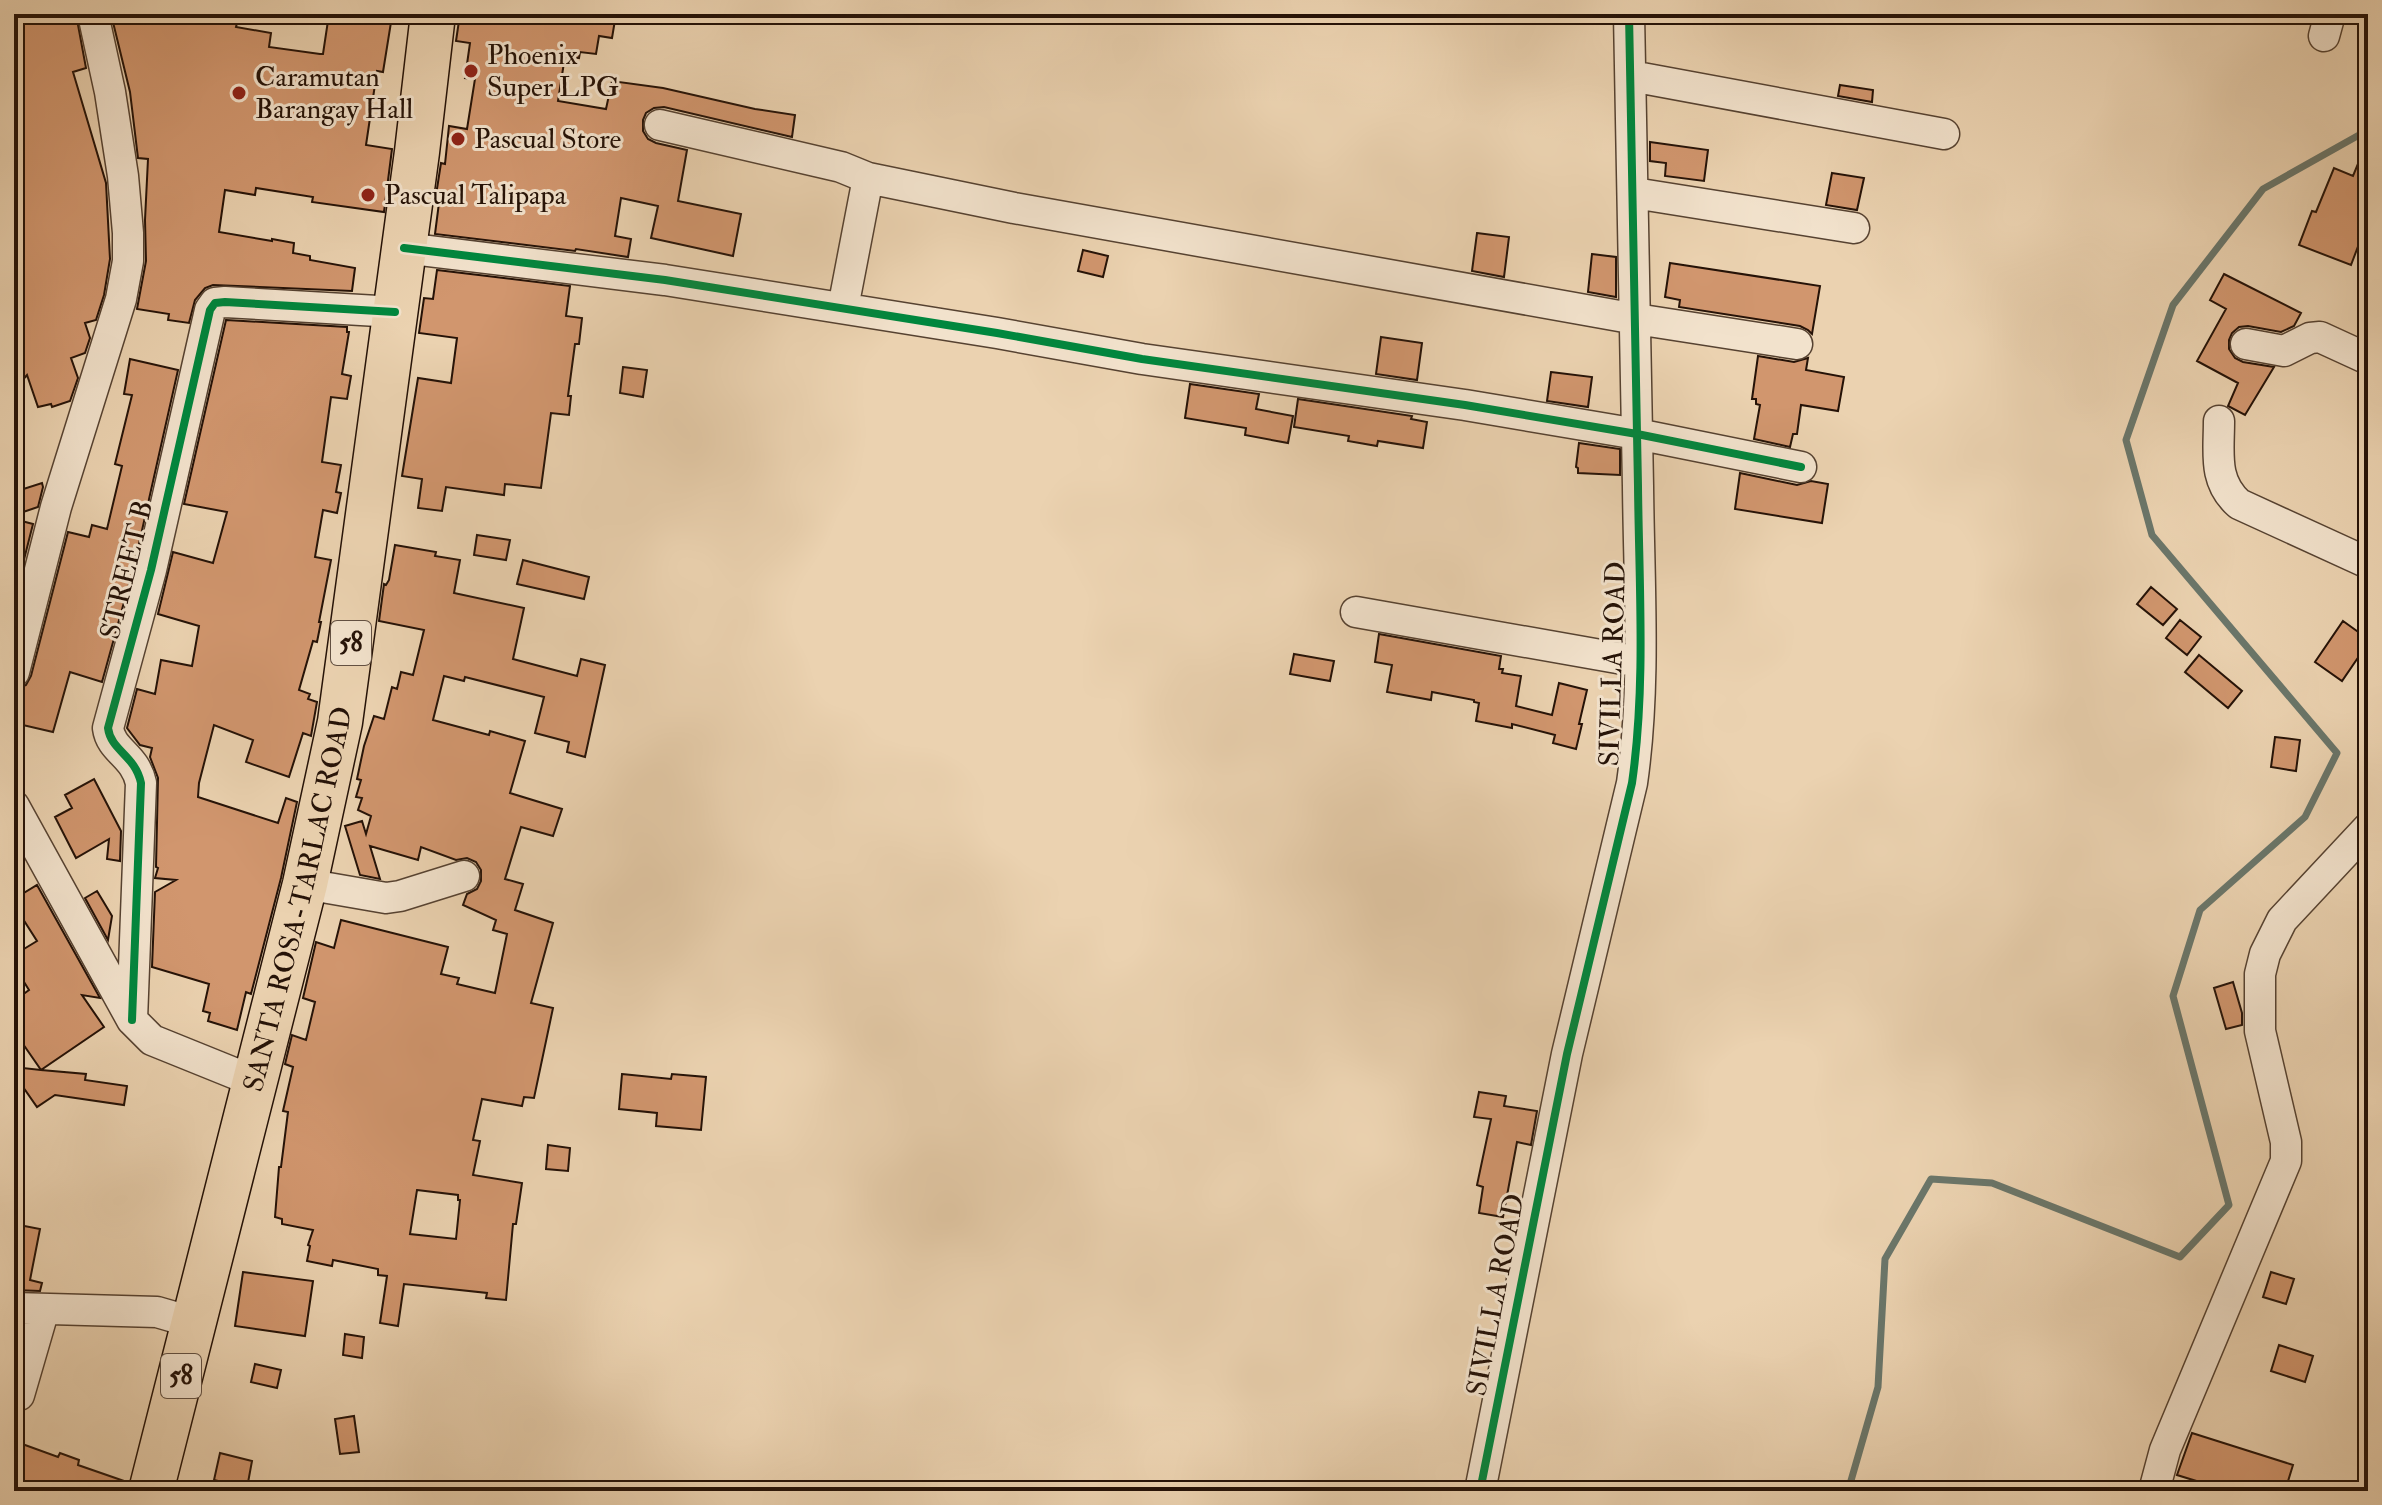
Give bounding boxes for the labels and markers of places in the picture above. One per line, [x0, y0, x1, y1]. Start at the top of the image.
place label: Phoenix Super LPG [487, 38, 619, 105]
place label: Caramutan Barangay Hall [255, 60, 413, 127]
marker: Phoenix Super LPG [462, 62, 480, 80]
marker: Caramutan Barangay Hall [230, 84, 248, 102]
place label: Pascual Store [474, 122, 622, 157]
marker: Pascual Store [449, 130, 467, 148]
place label: Pascual Talipapa [384, 178, 567, 213]
marker: Pascual Talipapa [359, 186, 377, 204]

